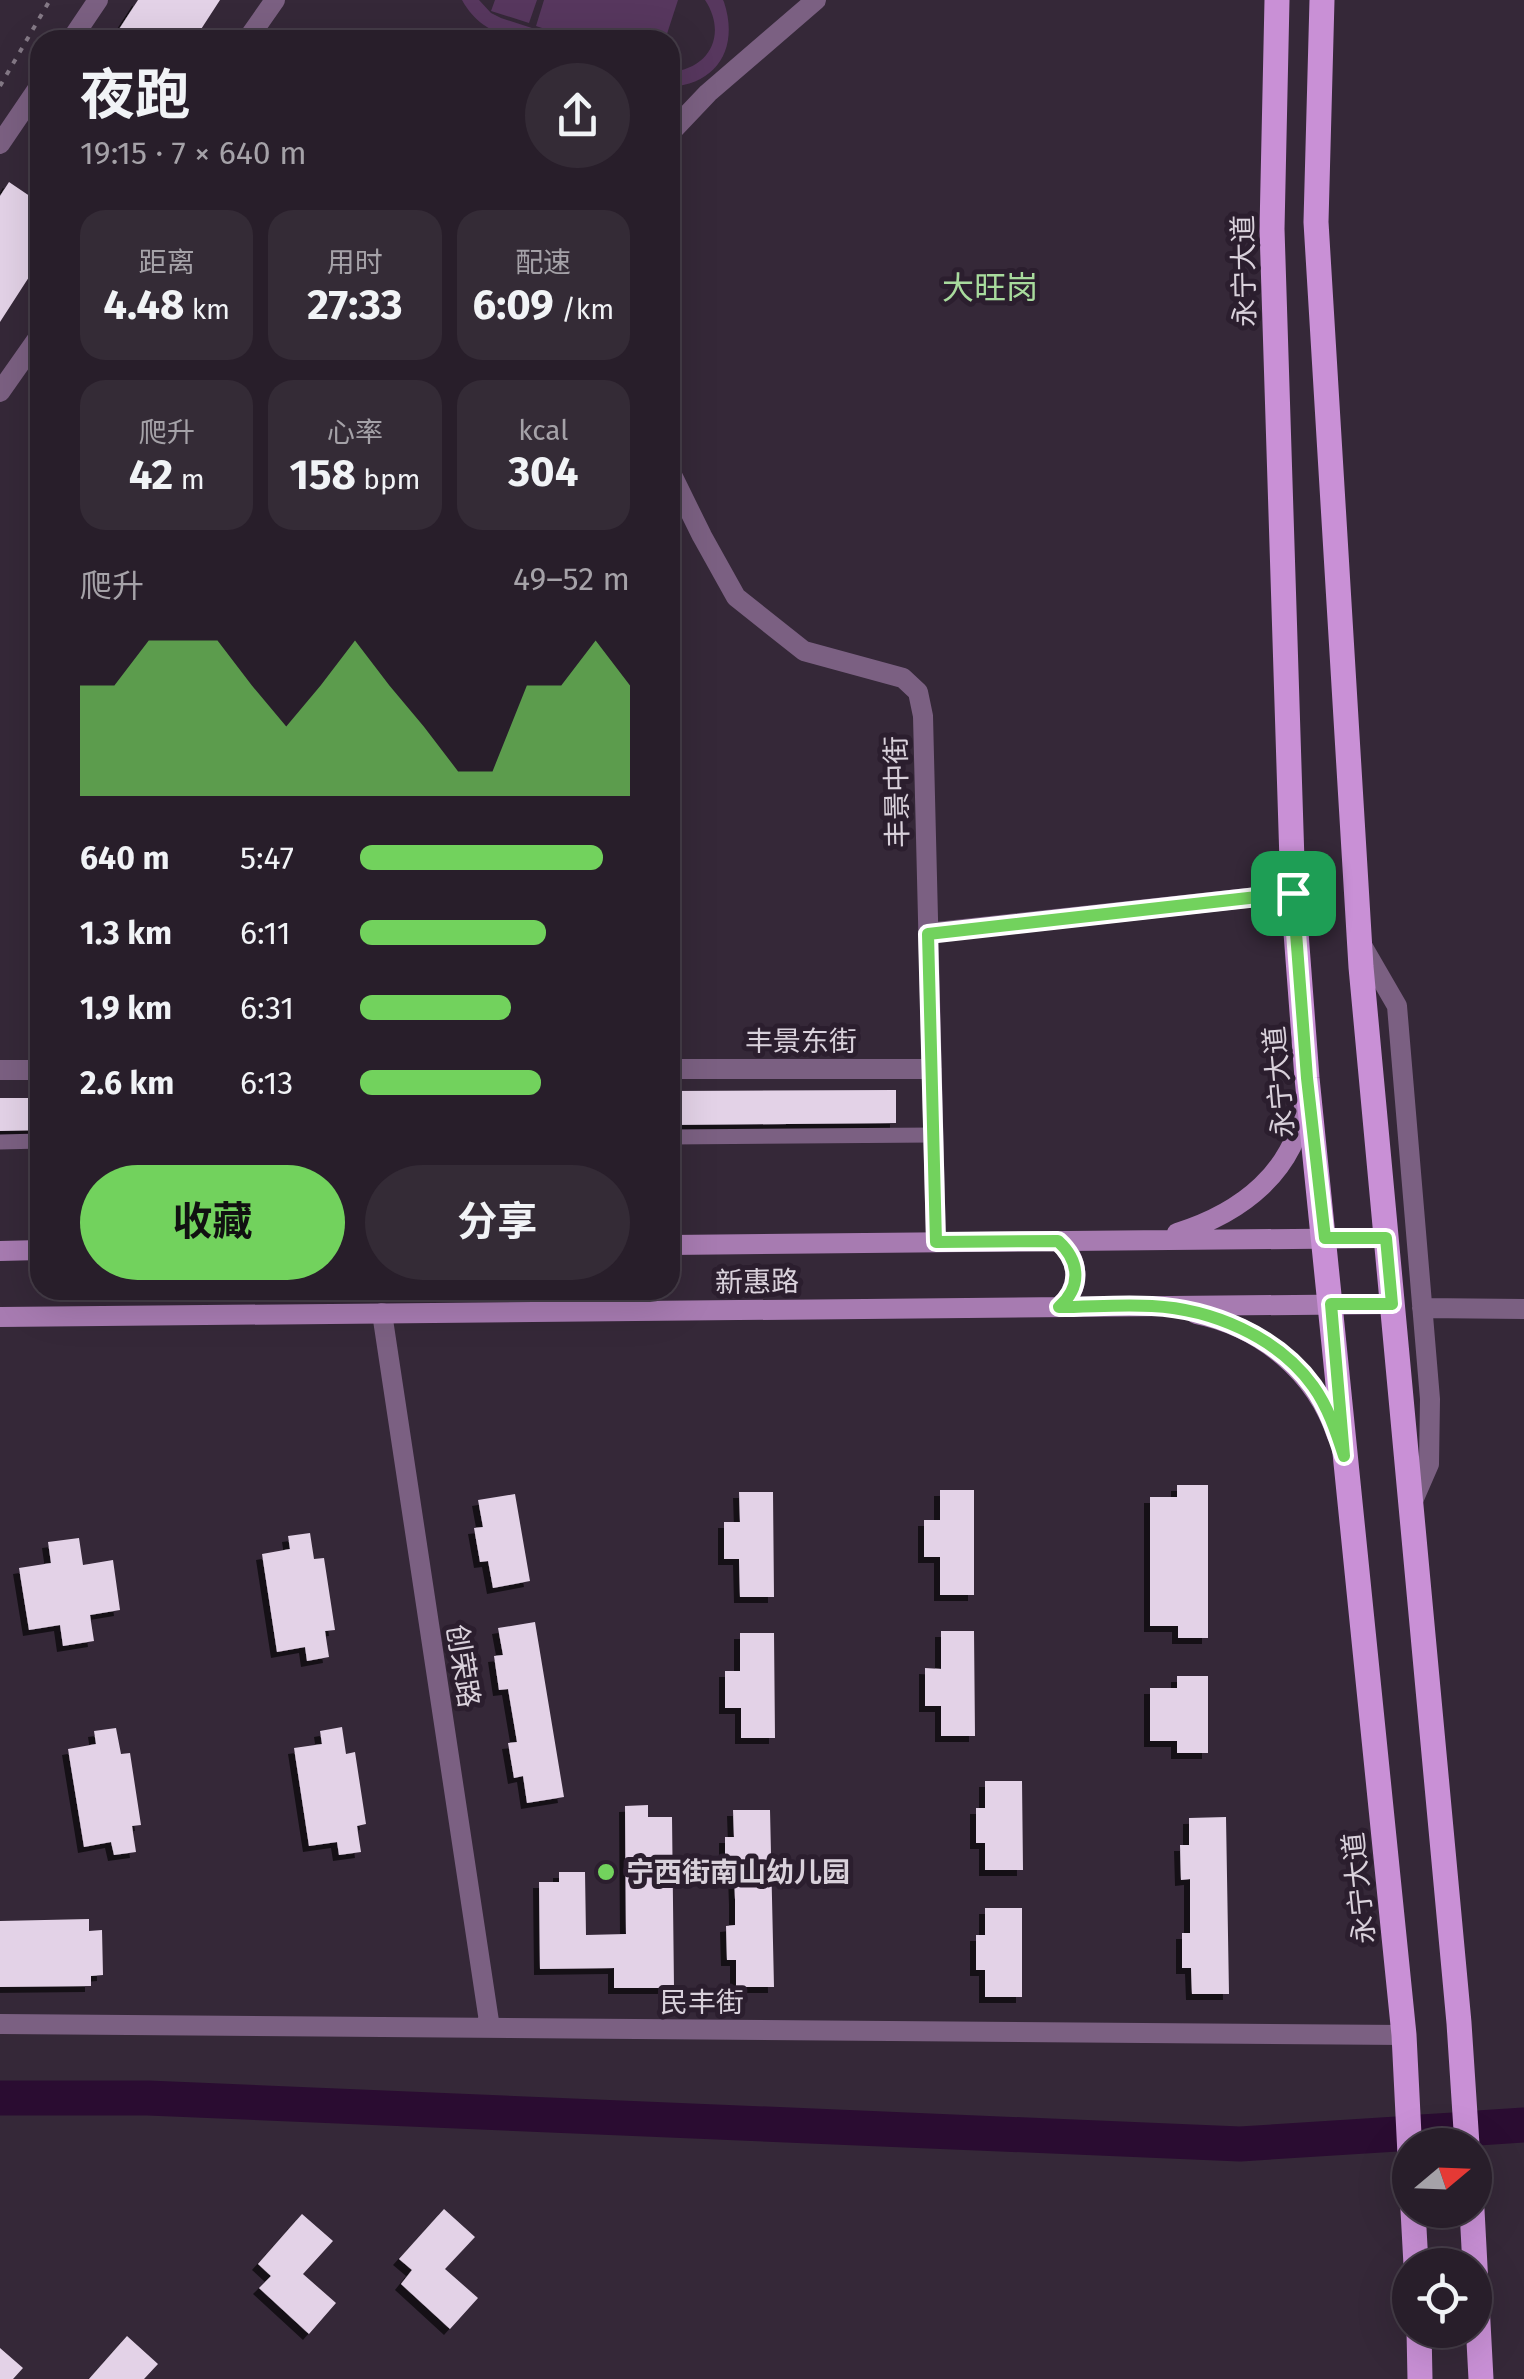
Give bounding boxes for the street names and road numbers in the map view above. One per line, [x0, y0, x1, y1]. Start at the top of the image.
street label: 永宁大道 [1227, 215, 1261, 327]
street label: 丰景中街 [880, 736, 914, 848]
street label: 丰景东街 [745, 1025, 857, 1058]
street label: 永宁大道 [1258, 1025, 1300, 1139]
street label: 新惠路 [715, 1265, 799, 1299]
street label: 创荣路 [440, 1622, 486, 1710]
street label: 永宁大道 [1337, 1831, 1381, 1945]
street label: 民丰街 [660, 1986, 744, 2019]

